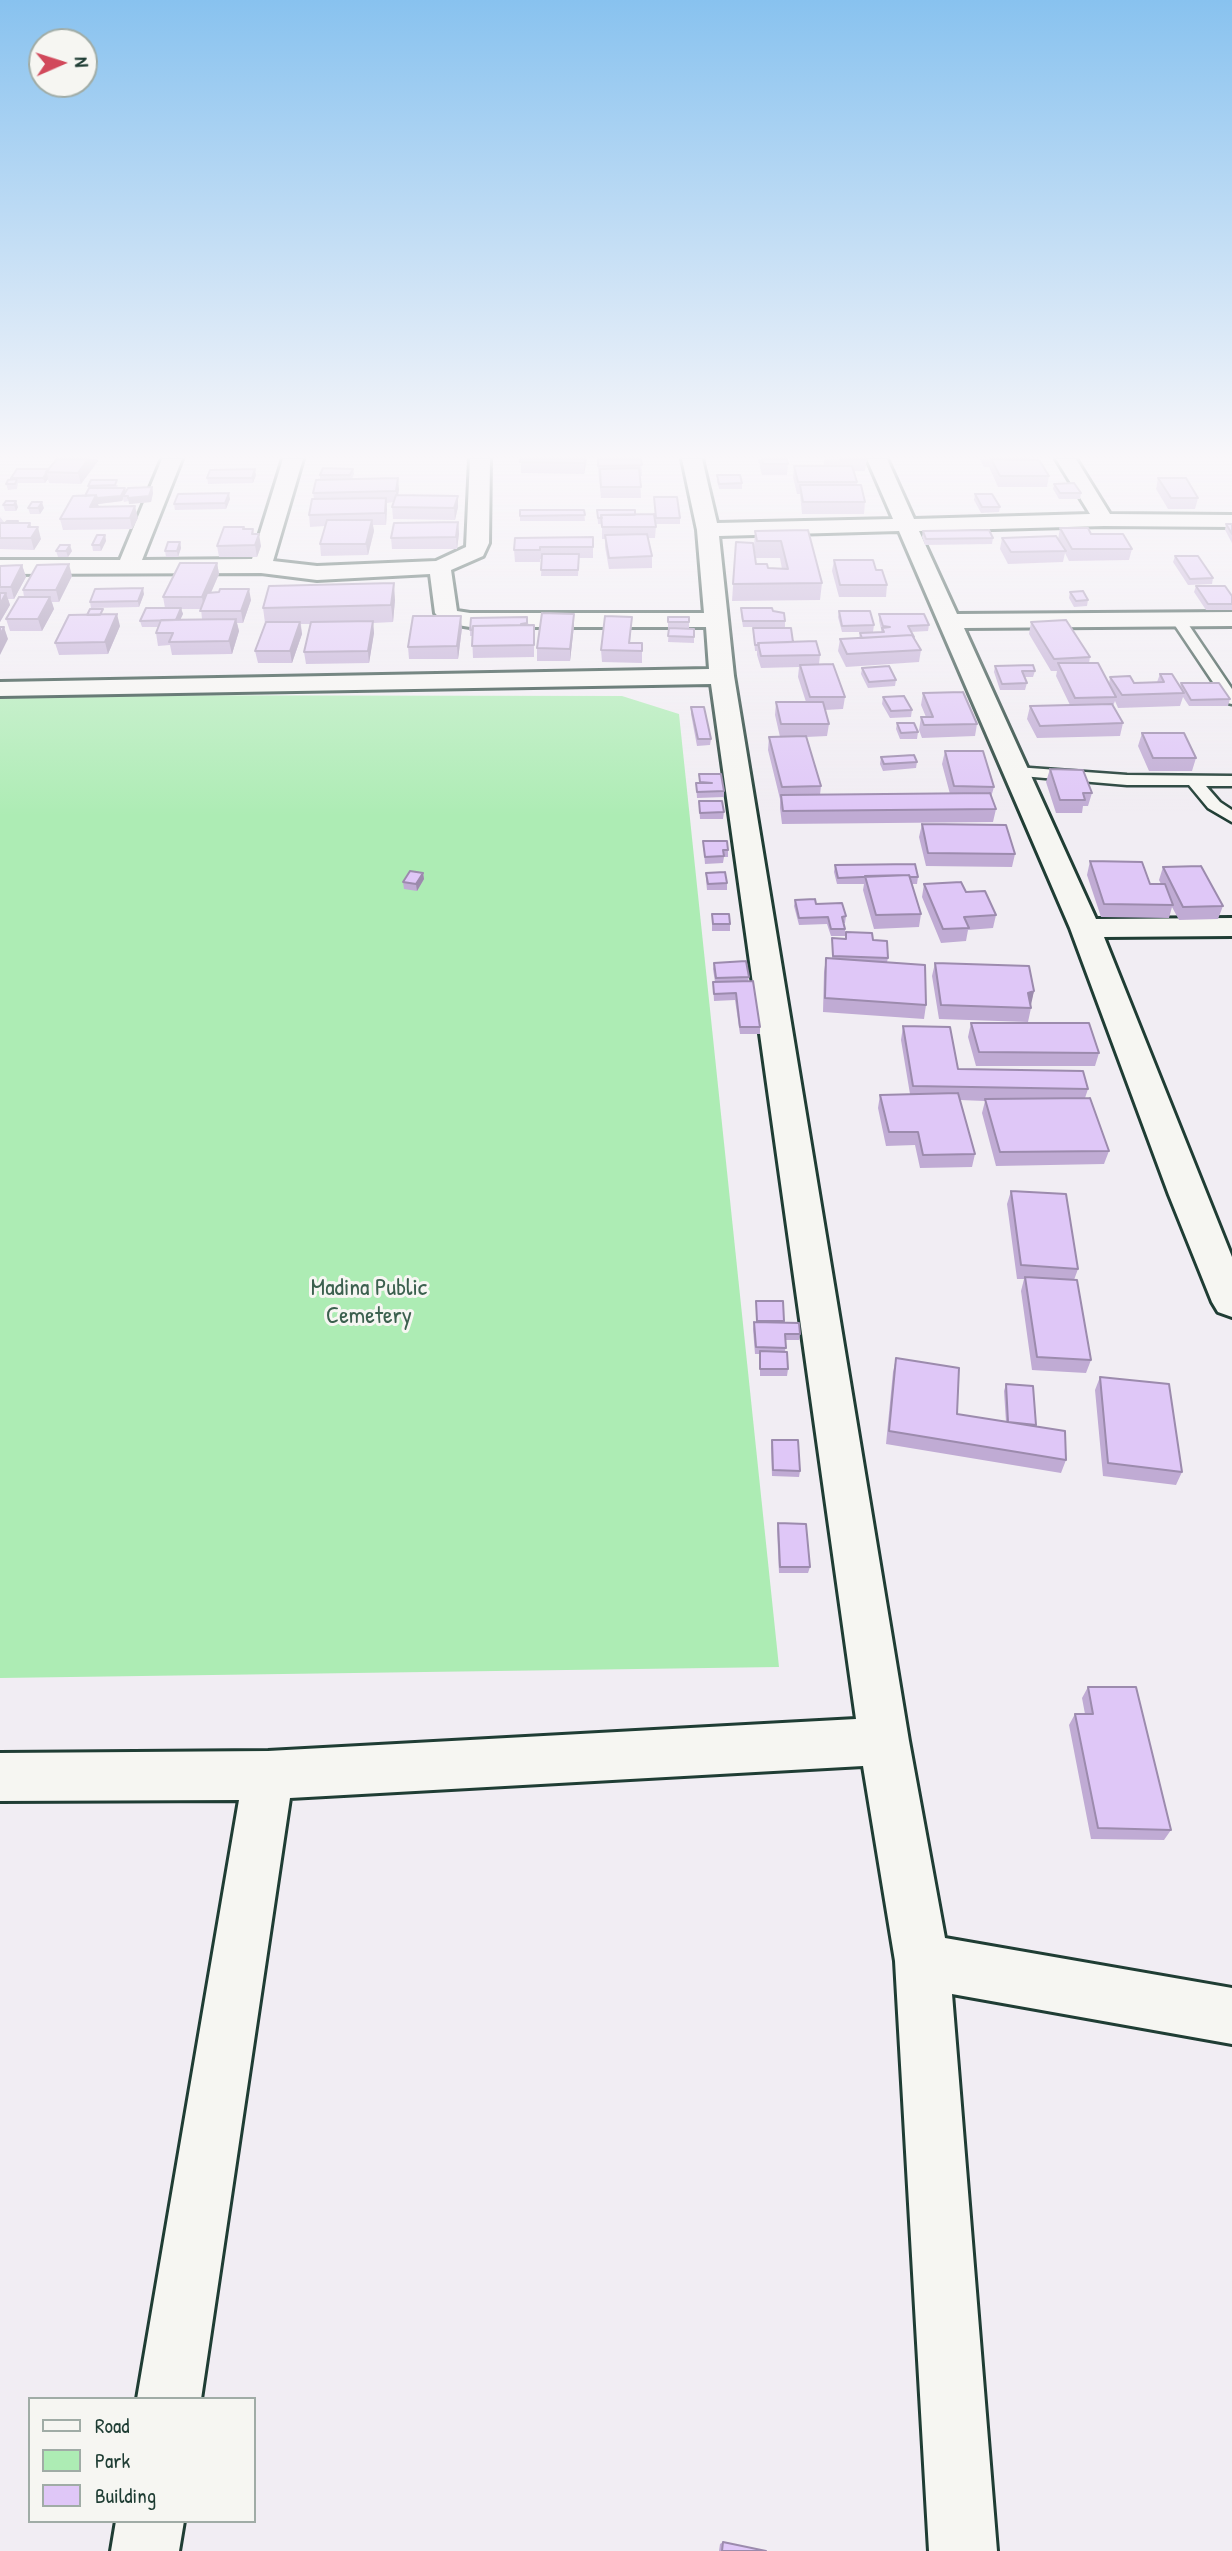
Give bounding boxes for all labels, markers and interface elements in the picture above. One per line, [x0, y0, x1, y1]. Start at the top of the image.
north arrow [28, 28, 98, 98]
text: N [69, 56, 95, 68]
park label: Madina Public Cemetery [311, 1275, 427, 1331]
legend [28, 2397, 256, 2523]
text: Road [95, 2411, 129, 2440]
text: Park [95, 2446, 130, 2475]
text: Building [95, 2481, 156, 2510]

